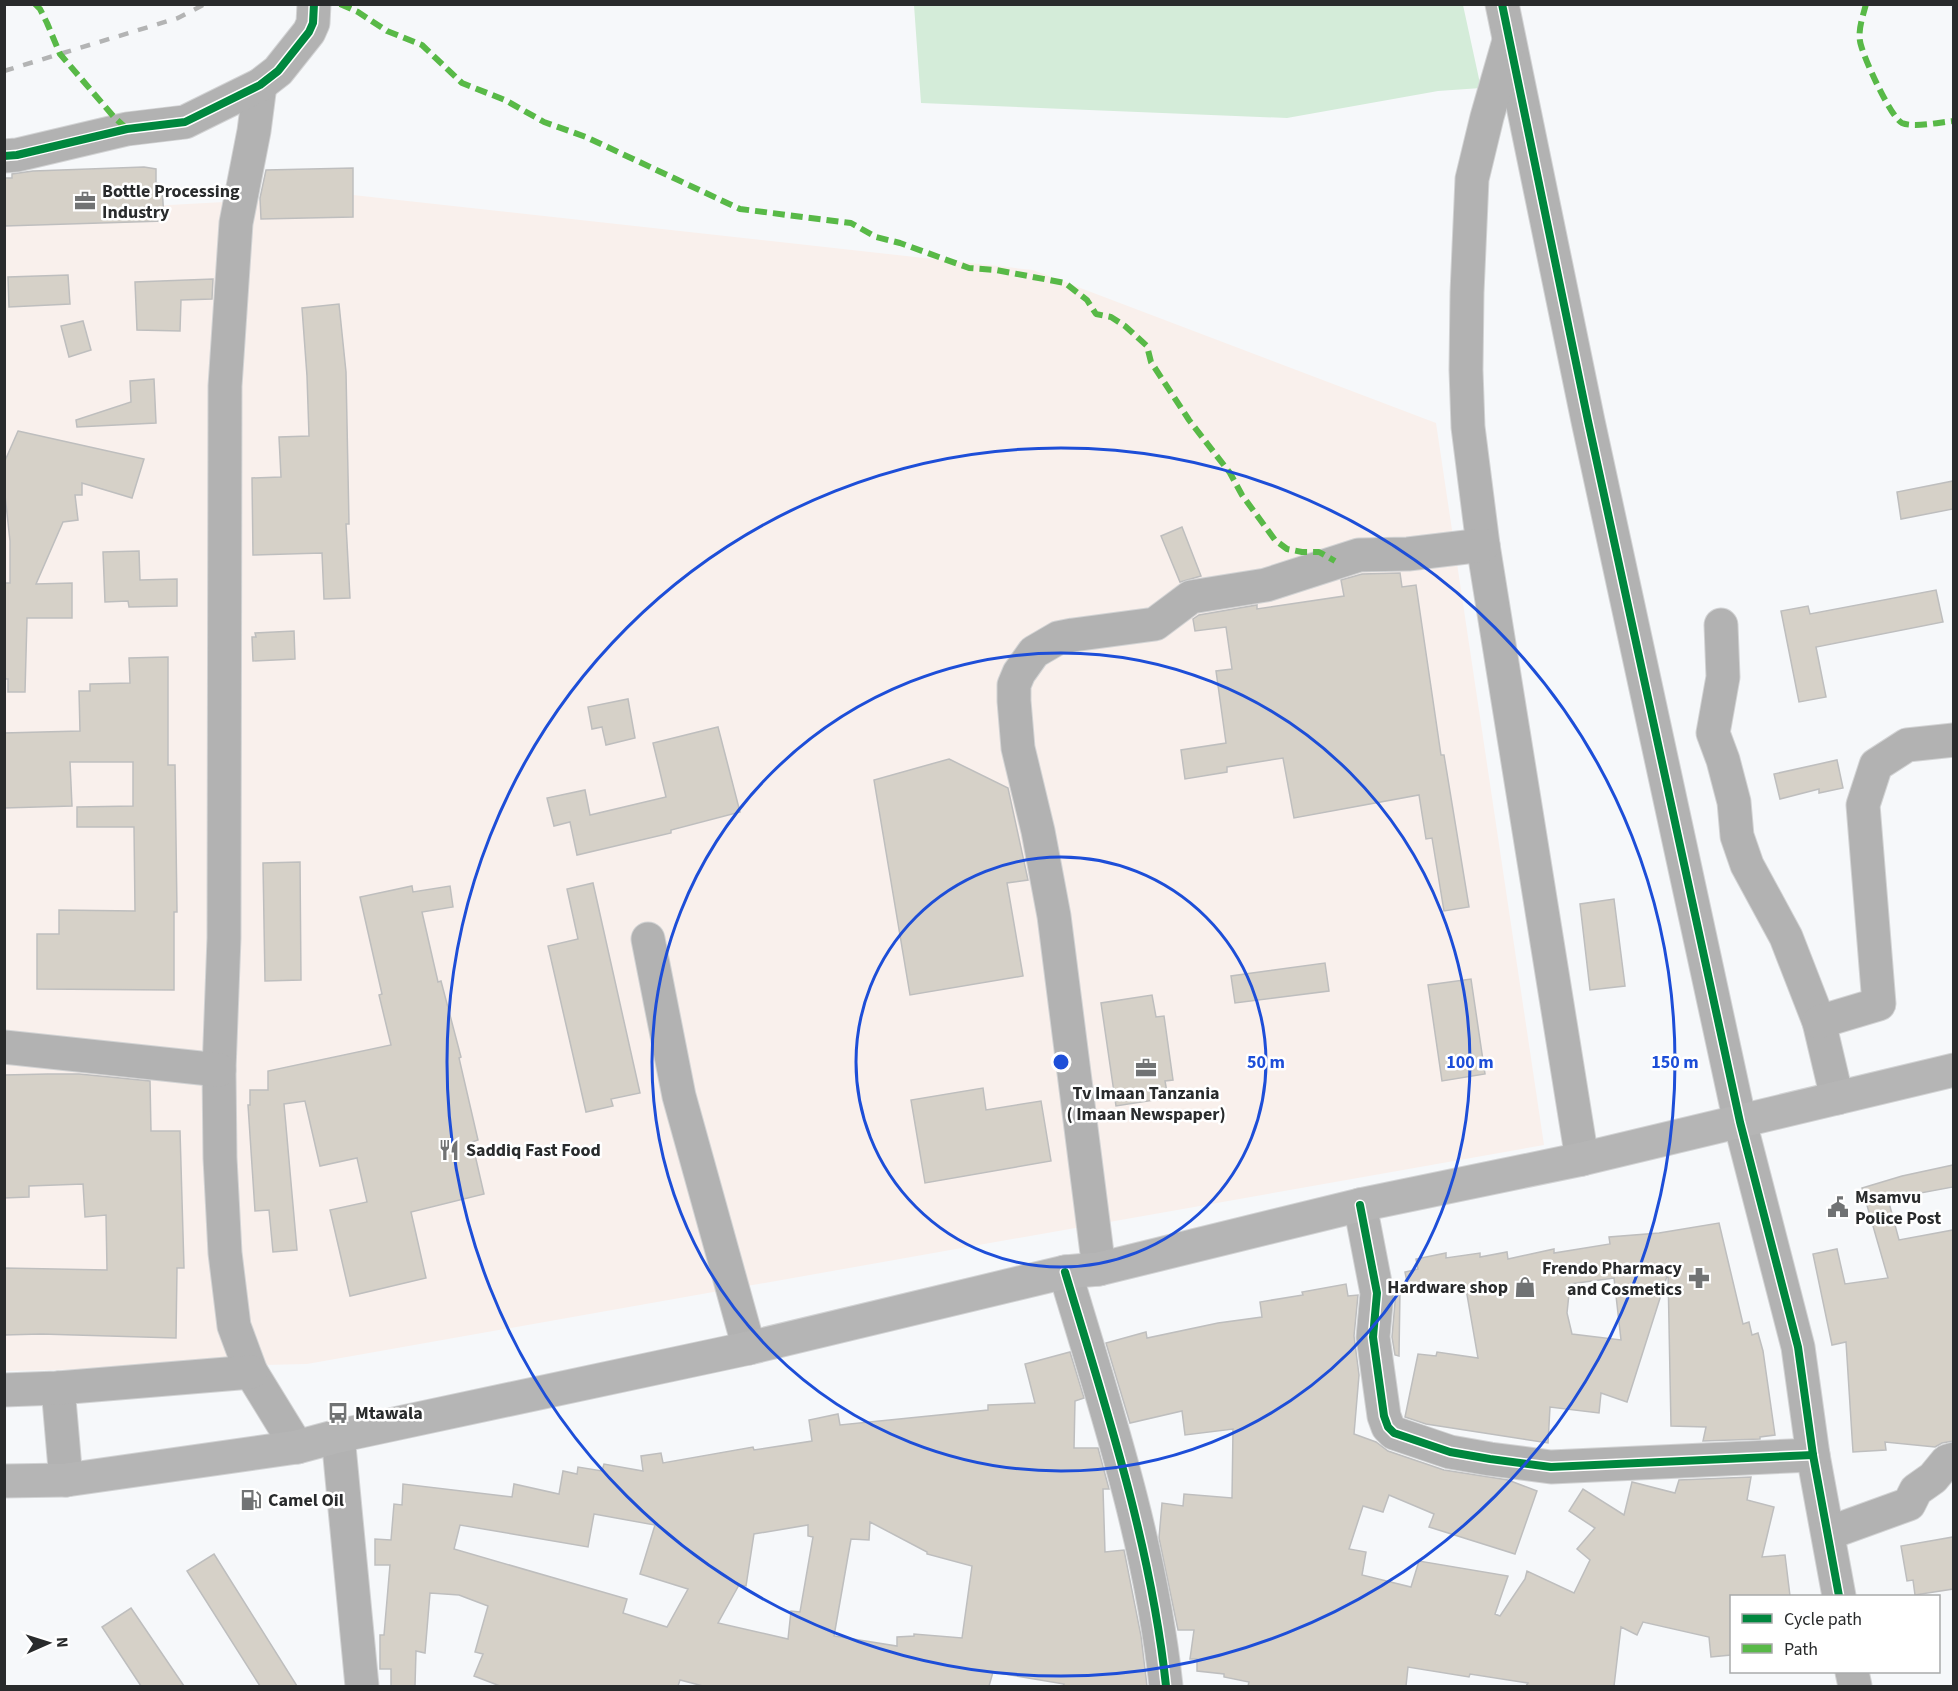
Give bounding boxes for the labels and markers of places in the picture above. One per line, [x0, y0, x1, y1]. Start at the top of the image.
place label: Bottle Processing Industry [102, 179, 240, 225]
office icon: Bottle Processing Industry [73, 189, 97, 213]
centre of rings [1051, 1052, 1071, 1072]
office icon: Tv Imaan Tanzania ( Imaan Newspaper) [1134, 1056, 1158, 1080]
place label: Tv Imaan Tanzania ( Imaan Newspaper) [1066, 1081, 1226, 1127]
restaurant icon: Saddiq Fast Food [437, 1138, 461, 1162]
place label: Saddiq Fast Food [466, 1138, 601, 1163]
place label: Msamvu Police Post [1855, 1185, 1941, 1231]
public building icon: Msamvu Police Post [1826, 1195, 1850, 1219]
place label: Frendo Pharmacy and Cosmetics [1542, 1256, 1683, 1302]
pharmacy icon: Frendo Pharmacy and Cosmetics [1687, 1266, 1711, 1290]
place label: Hardware shop [1387, 1275, 1508, 1300]
shop icon: Hardware shop [1513, 1275, 1537, 1299]
bus stop icon: Mtawala [326, 1401, 350, 1425]
place label: Mtawala [355, 1401, 423, 1426]
fuel station icon: Camel Oil [239, 1488, 263, 1512]
place label: Camel Oil [268, 1488, 344, 1513]

